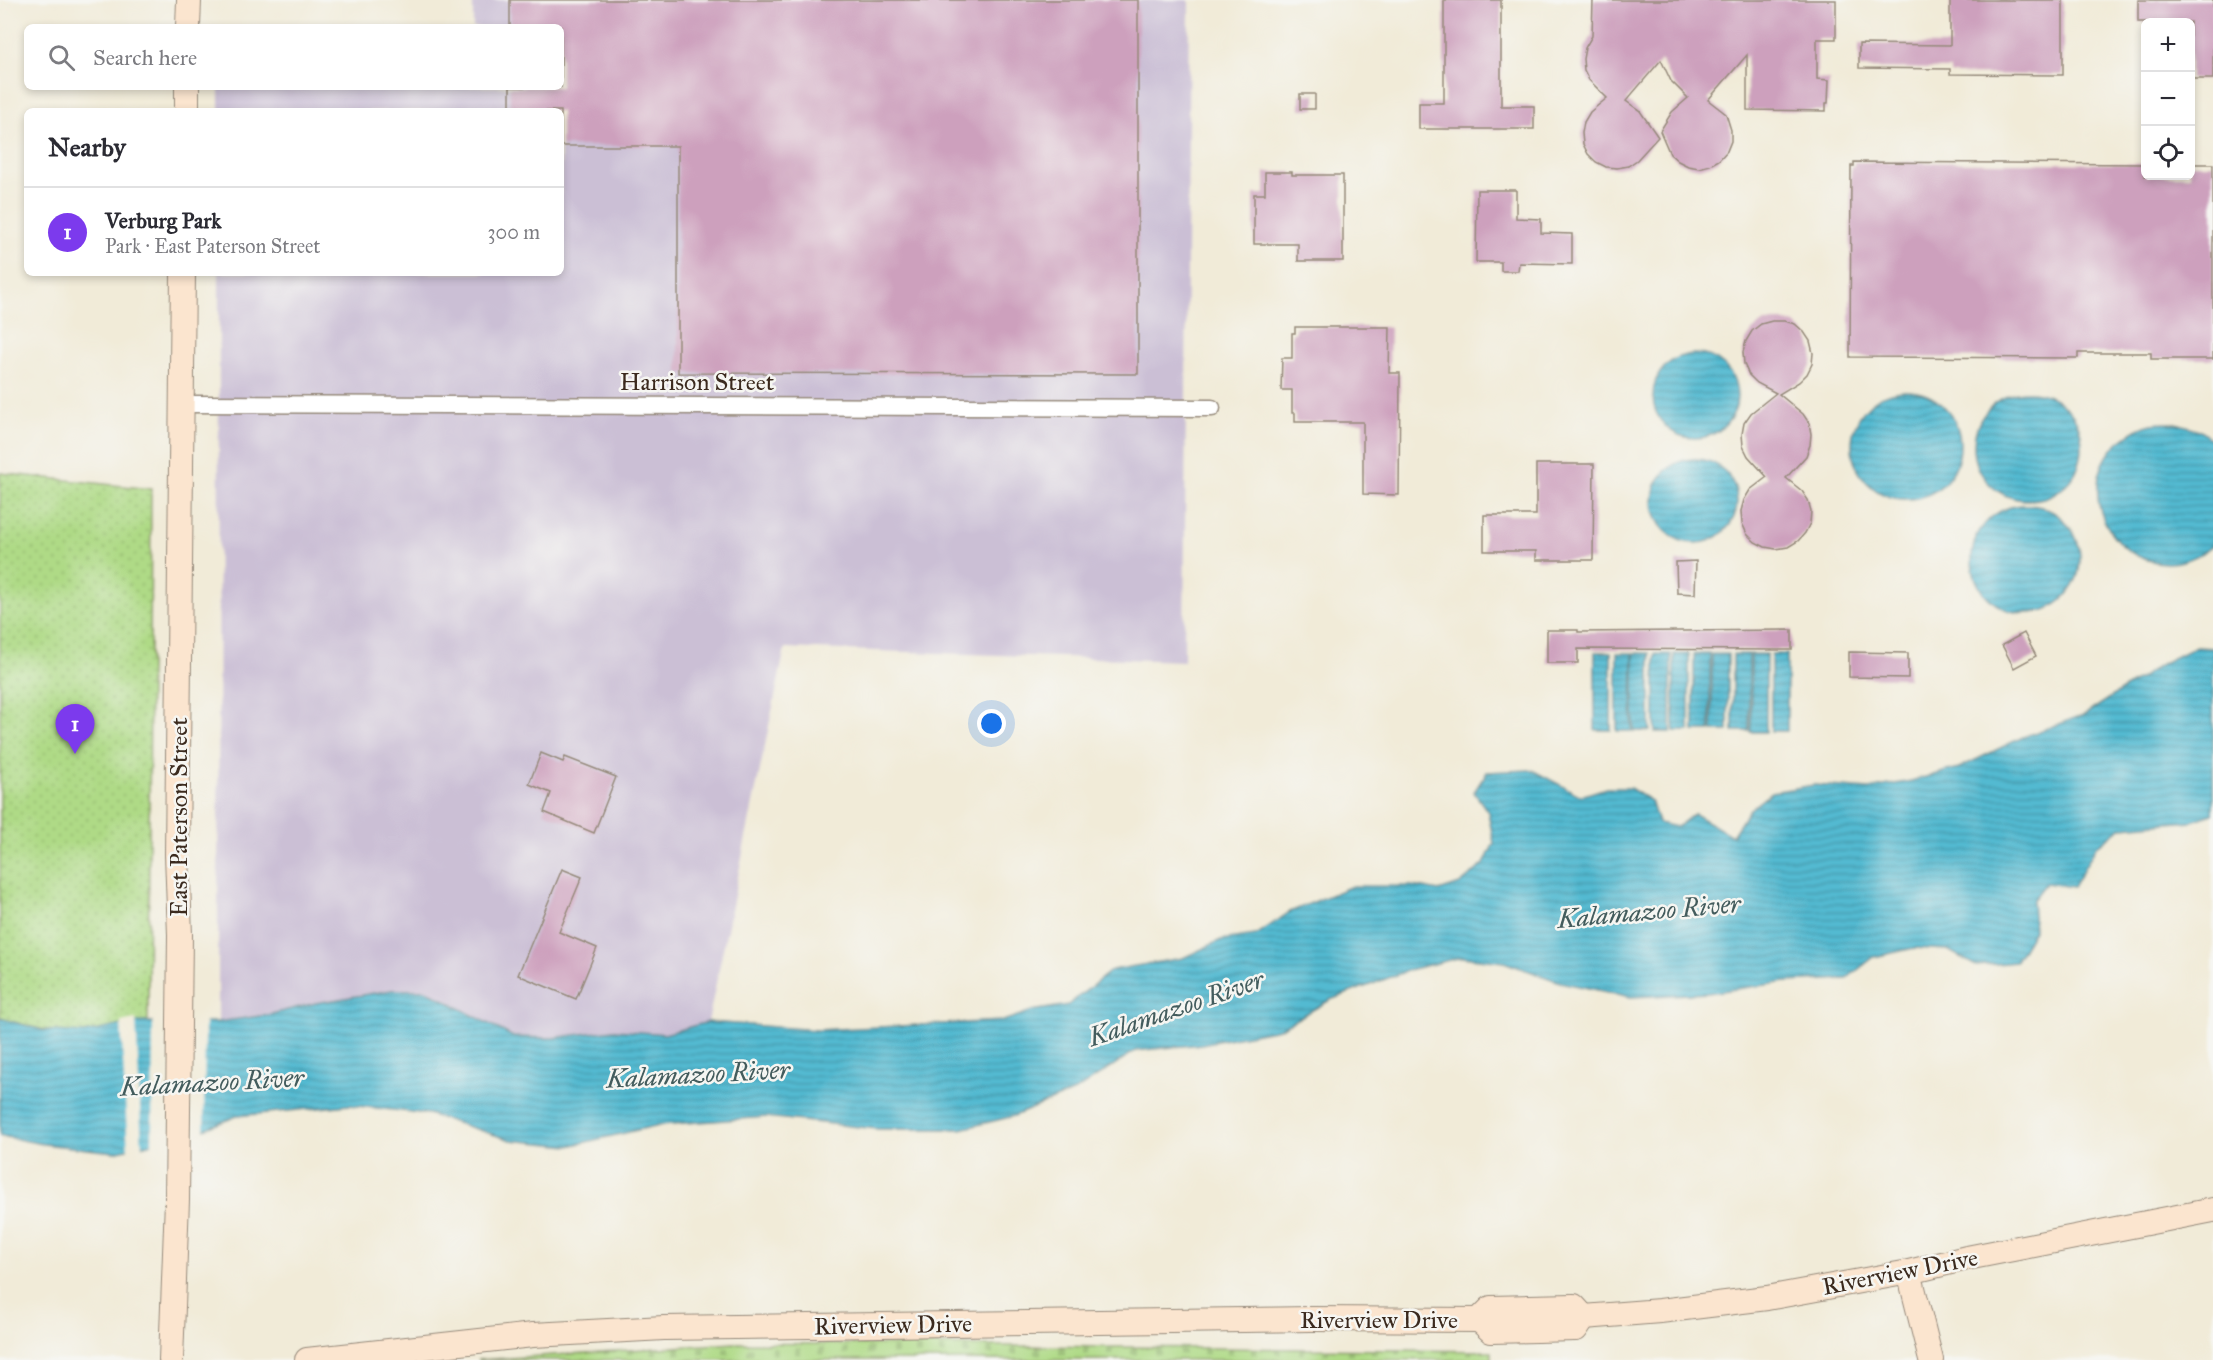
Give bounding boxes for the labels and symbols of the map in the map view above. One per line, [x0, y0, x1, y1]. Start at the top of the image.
street label: Harrison Street [620, 367, 775, 397]
pin: 1 [56, 704, 94, 754]
your location [977, 709, 1006, 738]
street label: East Paterson Street [164, 717, 194, 917]
water label: Kalamazoo River [1554, 887, 1743, 935]
water label: Kalamazoo River [1082, 963, 1269, 1054]
water label: Kalamazoo River [603, 1053, 792, 1095]
water label: Kalamazoo River [117, 1061, 306, 1103]
street label: Riverview Drive [1819, 1242, 1981, 1302]
street label: Riverview Drive [1300, 1305, 1458, 1335]
street label: Riverview Drive [814, 1309, 972, 1341]

